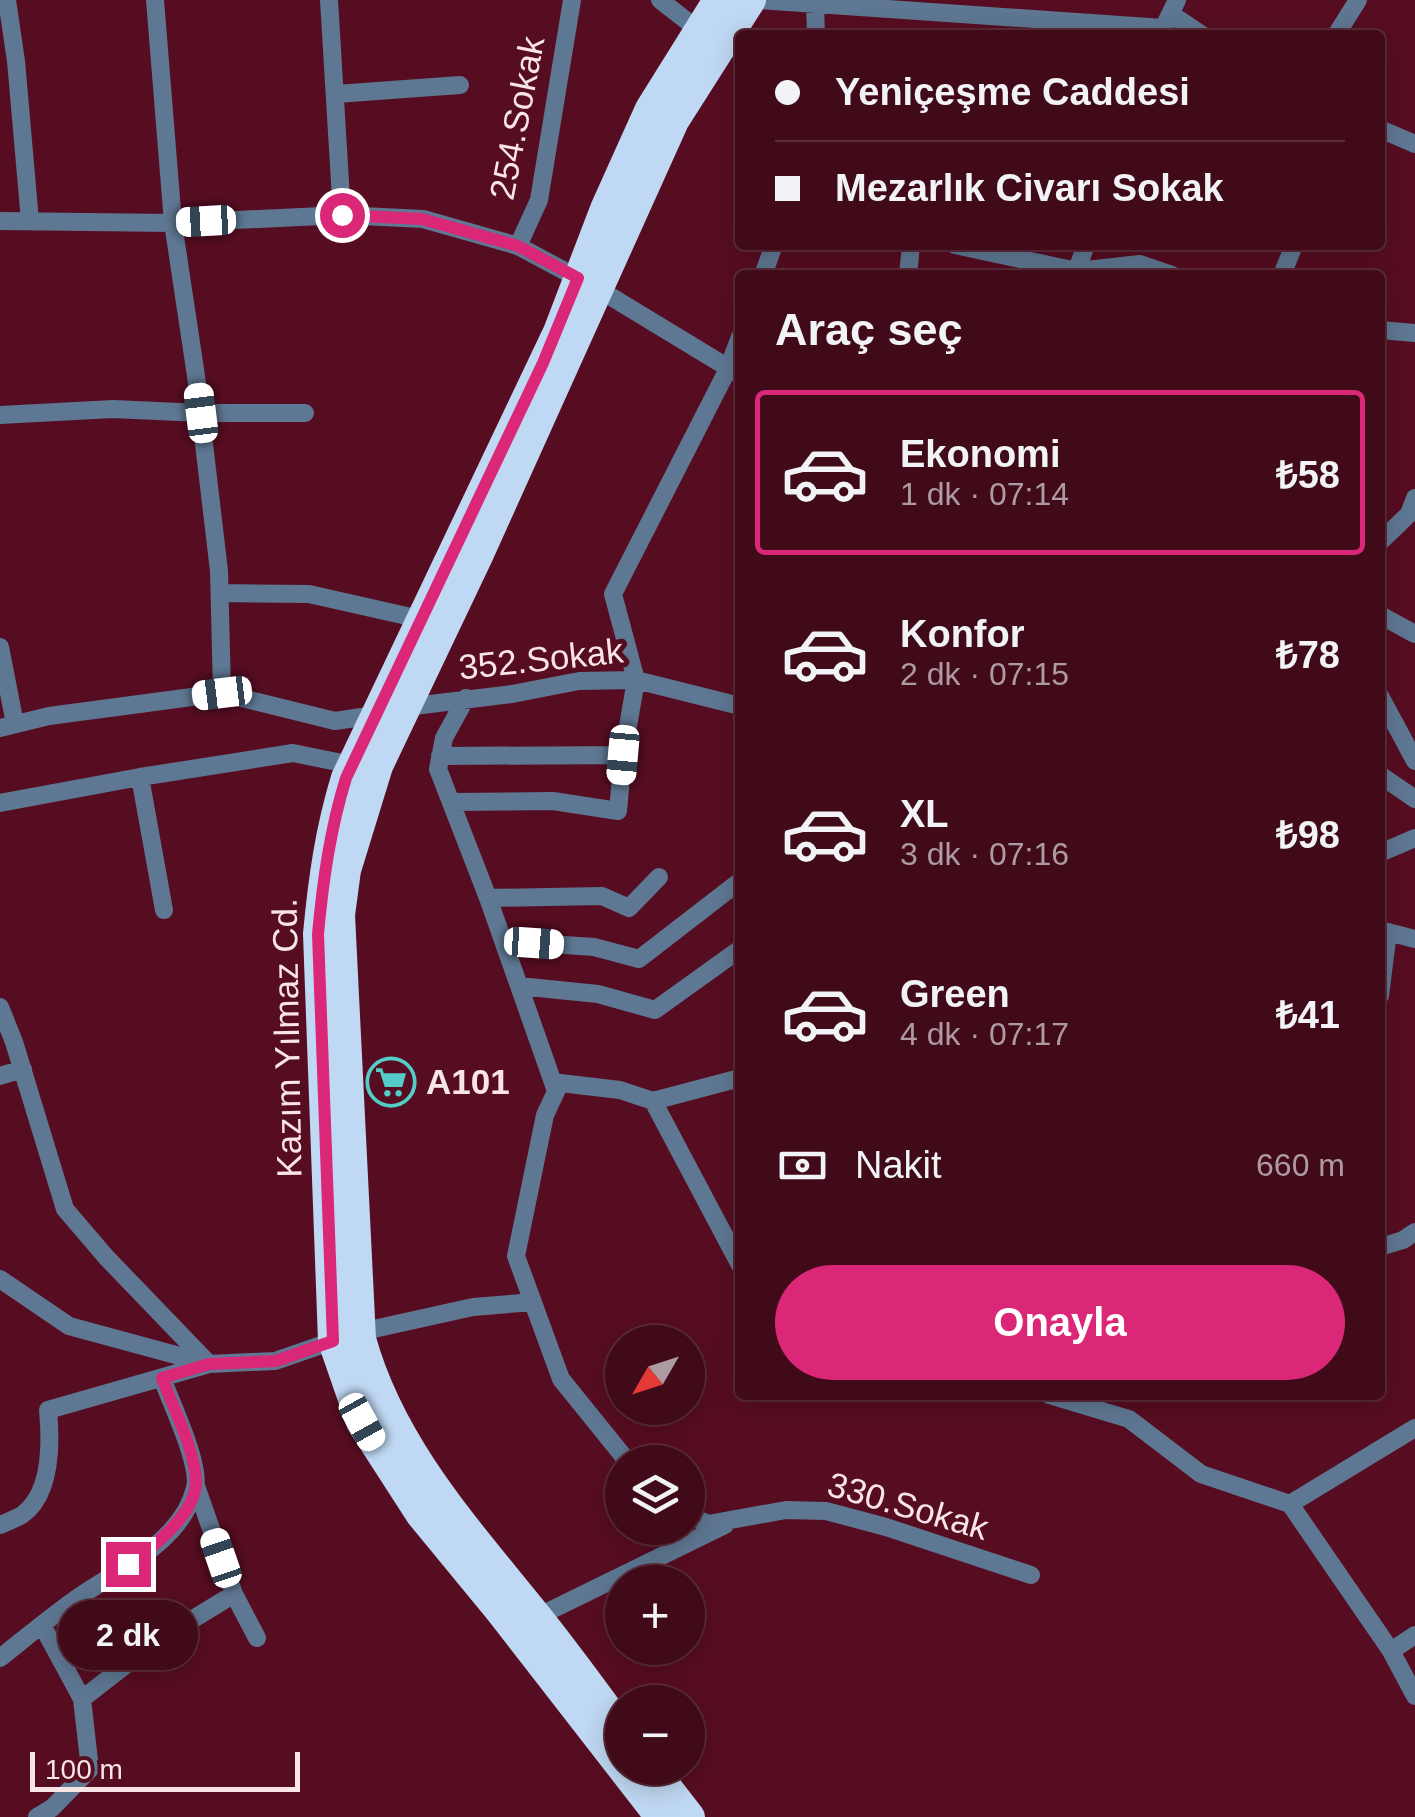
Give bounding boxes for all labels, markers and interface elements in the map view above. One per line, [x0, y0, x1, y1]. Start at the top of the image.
street label: 254.Sokak [482, 33, 552, 203]
text: Yeniçeşme Caddesi [835, 71, 1190, 113]
text: Mezarlık Civarı Sokak [835, 167, 1224, 209]
route start [320, 193, 365, 238]
car [175, 204, 237, 238]
text: Araç seç [775, 304, 963, 355]
car [182, 381, 220, 445]
icon: car [780, 428, 870, 518]
text: Ekonomi [900, 433, 1060, 475]
text: ₺58 [1276, 454, 1340, 496]
text: 1 dk · 07:14 [900, 476, 1069, 512]
icon: car [780, 608, 870, 698]
text: Konfor [900, 613, 1025, 655]
street label: 352.Sokak [457, 630, 626, 687]
text: ₺78 [1276, 634, 1340, 676]
text: 2 dk · 07:15 [900, 656, 1069, 692]
car [190, 674, 254, 712]
car [605, 724, 641, 786]
icon: car [780, 788, 870, 878]
text: XL [900, 793, 949, 835]
text: ₺98 [1276, 814, 1340, 856]
text: 3 dk · 07:16 [900, 836, 1069, 872]
street label: Kazım Yılmaz Cd. [265, 898, 308, 1178]
car [503, 926, 565, 960]
icon: car [780, 968, 870, 1058]
text: Green [900, 973, 1010, 1015]
text: ₺41 [1276, 994, 1340, 1036]
text: 4 dk · 07:17 [900, 1016, 1069, 1052]
supermarket icon: A101 [365, 1056, 417, 1108]
place label: A101 [426, 1062, 510, 1101]
icon: cash [775, 1138, 830, 1193]
text: Nakit [855, 1144, 942, 1186]
text: 660 m [1256, 1147, 1345, 1183]
button: Onayla [775, 1265, 1345, 1380]
north arrow [605, 1325, 705, 1425]
map controls [605, 1325, 705, 1785]
car [334, 1388, 390, 1456]
button: layers [605, 1445, 705, 1545]
street label: 330.Sokak [823, 1464, 993, 1547]
car [197, 1525, 245, 1591]
route end [106, 1542, 151, 1587]
button: + [605, 1565, 705, 1665]
callout: 2 dk [58, 1599, 198, 1669]
text: 2 dk [96, 1617, 160, 1653]
button: − [605, 1685, 705, 1785]
scale bar [30, 1747, 300, 1792]
text: 100 m [45, 1754, 123, 1785]

